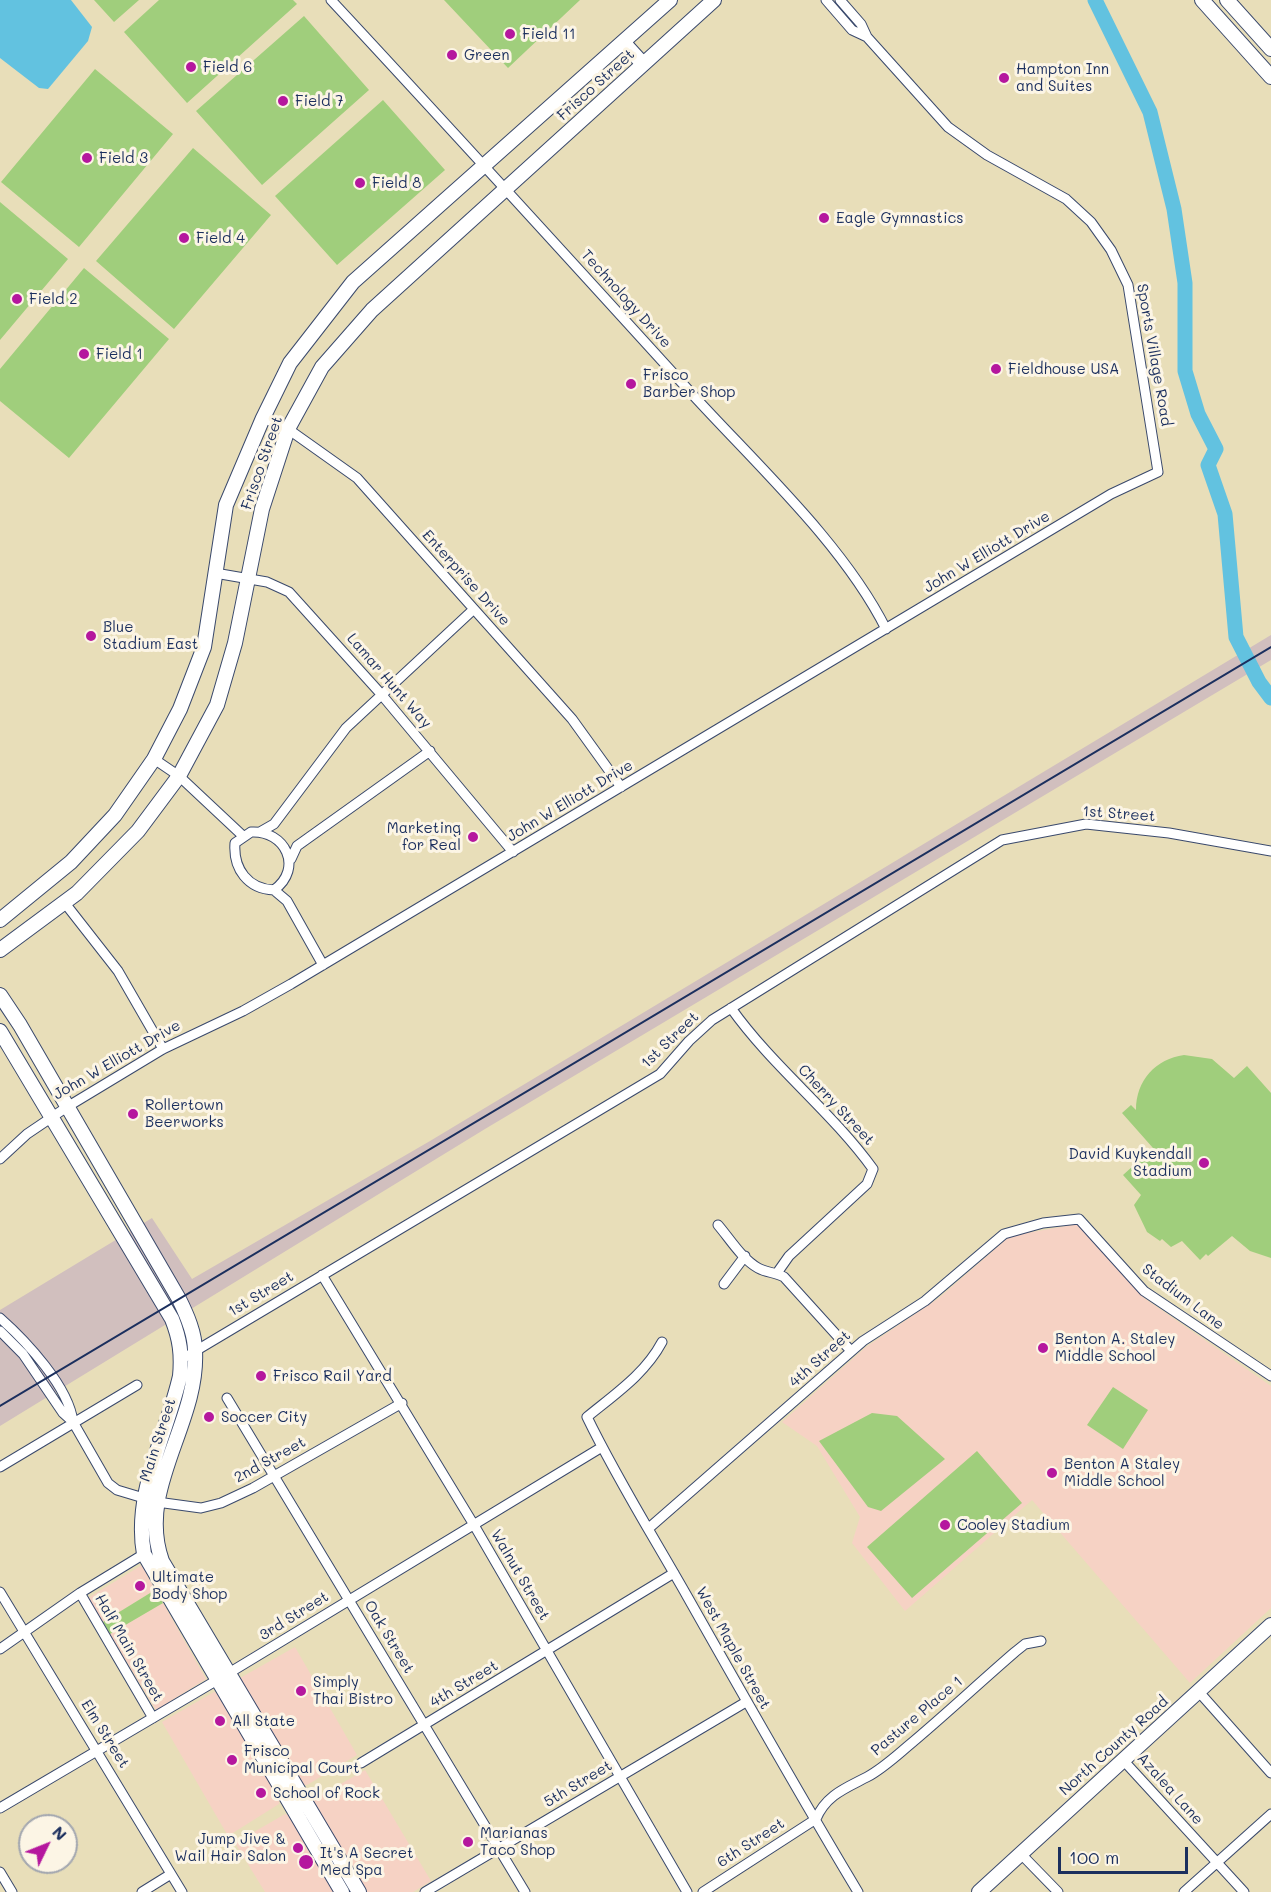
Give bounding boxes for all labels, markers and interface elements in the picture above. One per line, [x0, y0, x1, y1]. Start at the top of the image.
place label: Field 11 [522, 25, 576, 43]
marker: Field 11 [503, 27, 517, 41]
place label: Green [464, 46, 510, 64]
street label: Frisco Street [554, 46, 638, 124]
marker: Green [445, 48, 459, 62]
place label: Field 6 [203, 58, 252, 76]
marker: Field 6 [184, 60, 198, 74]
place label: Hampton Inn and Suites [1016, 60, 1109, 95]
marker: Hampton Inn and Suites [997, 71, 1011, 85]
place label: Field 7 [295, 92, 344, 110]
marker: Field 7 [276, 94, 290, 108]
place label: Field 3 [99, 149, 148, 167]
marker: Field 3 [80, 151, 94, 165]
place label: Field 8 [372, 174, 421, 192]
marker: Field 8 [353, 176, 367, 190]
place label: Eagle Gymnastics [836, 209, 964, 227]
marker: Eagle Gymnastics [817, 211, 831, 225]
place label: Field 4 [196, 229, 245, 247]
marker: Field 4 [177, 231, 191, 245]
street label: Technology Drive [577, 246, 675, 352]
street label: Sports Village Road [1133, 282, 1175, 428]
place label: Field 2 [29, 290, 78, 308]
marker: Field 2 [10, 292, 24, 306]
place label: Field 1 [96, 345, 143, 363]
marker: Field 1 [77, 347, 91, 361]
place label: Fieldhouse USA [1008, 360, 1119, 378]
marker: Fieldhouse USA [989, 362, 1003, 376]
place label: Frisco Barber Shop [643, 366, 735, 401]
marker: Frisco Barber Shop [624, 377, 638, 391]
street label: Frisco Street [238, 414, 286, 512]
street label: John W Elliott Drive [921, 507, 1053, 597]
street label: Enterprise Drive [418, 526, 514, 630]
place label: Blue Stadium East [103, 618, 198, 653]
marker: Blue Stadium East [84, 629, 98, 643]
street label: Lamar Hunt Way [343, 630, 435, 732]
street label: John W Elliott Drive [504, 756, 636, 846]
street label: 1st Street [1082, 802, 1156, 826]
place label: Marketing for Real [387, 819, 461, 854]
marker: Marketing for Real [466, 830, 480, 844]
street label: 1st Street [637, 1008, 703, 1072]
street label: John W Elliott Drive [50, 1016, 184, 1104]
street label: Cherry Street [794, 1061, 878, 1149]
place label: Rollertown Beerworks [145, 1096, 224, 1131]
marker: Rollertown Beerworks [126, 1107, 140, 1121]
place label: David Kuykendall Stadium [1068, 1145, 1192, 1180]
marker: David Kuykendall Stadium [1197, 1156, 1211, 1170]
street label: Stadium Lane [1138, 1260, 1228, 1334]
street label: 1st Street [225, 1267, 297, 1321]
street label: 4th Street [786, 1327, 854, 1391]
place label: Benton A. Staley Middle School [1055, 1330, 1175, 1365]
marker: Benton A. Staley Middle School [1036, 1341, 1050, 1355]
place label: Frisco Rail Yard [273, 1367, 392, 1385]
marker: Frisco Rail Yard [254, 1369, 268, 1383]
street label: Main Street [136, 1396, 180, 1484]
place label: Soccer City [221, 1408, 307, 1426]
marker: Soccer City [202, 1410, 216, 1424]
street label: 2nd Street [231, 1433, 309, 1487]
place label: Benton A Staley Middle School [1064, 1455, 1180, 1490]
marker: Benton A Staley Middle School [1045, 1466, 1059, 1480]
place label: Cooley Stadium [957, 1516, 1070, 1534]
marker: Cooley Stadium [938, 1518, 952, 1532]
street label: Walnut Street [487, 1526, 553, 1624]
place label: Ultimate Body Shop [152, 1568, 227, 1603]
marker: Ultimate Body Shop [133, 1579, 147, 1593]
street label: West Maple Street [692, 1584, 774, 1712]
street label: 3rd Street [256, 1588, 332, 1644]
street label: Half Main Street [91, 1591, 167, 1705]
street label: Oak Street [360, 1597, 418, 1677]
street label: 4th Street [427, 1657, 501, 1711]
street label: Pasture Place 1 [868, 1672, 966, 1760]
place label: Simply Thai Bistro [313, 1673, 393, 1708]
marker: Simply Thai Bistro [294, 1684, 308, 1698]
street label: North County Road [1056, 1692, 1172, 1800]
street label: Elm Street [77, 1697, 133, 1771]
place label: All State [232, 1712, 295, 1730]
marker: All State [213, 1714, 227, 1728]
place label: Frisco Municipal Court [244, 1742, 360, 1777]
street label: Azalea Lane [1133, 1750, 1207, 1828]
marker: Frisco Municipal Court [225, 1753, 239, 1767]
street label: 5th Street [541, 1757, 615, 1811]
place label: School of Rock [273, 1784, 380, 1802]
marker: School of Rock [254, 1786, 268, 1800]
north arrow [18, 1814, 78, 1874]
street label: 6th Street [714, 1815, 788, 1871]
text: N [48, 1821, 72, 1844]
place label: Marianas Taco Shop [480, 1824, 555, 1859]
place label: Jump Jive & Wail Hair Salon [175, 1830, 286, 1865]
marker: Marianas Taco Shop [461, 1835, 475, 1849]
scale bar [1061, 1835, 1192, 1873]
marker: Jump Jive & Wail Hair Salon [291, 1841, 305, 1855]
place label: It's A Secret Med Spa [320, 1844, 414, 1879]
text: 100 m [1069, 1845, 1119, 1869]
marker: It's A Secret Med Spa [297, 1853, 315, 1871]

